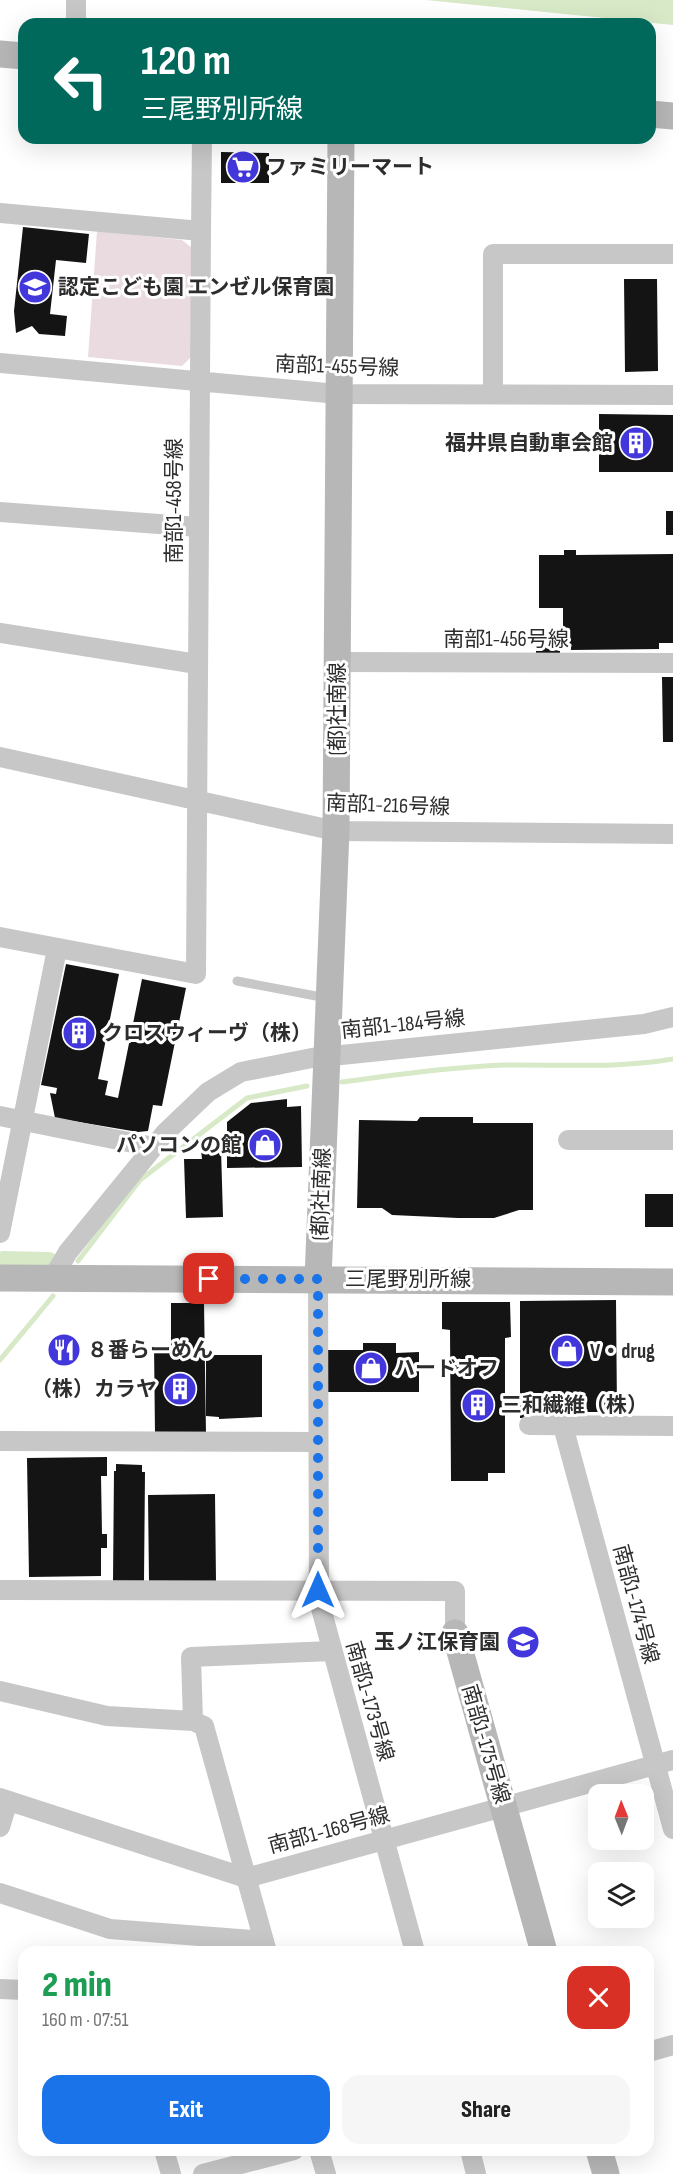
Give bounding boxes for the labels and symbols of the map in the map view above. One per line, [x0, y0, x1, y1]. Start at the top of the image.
supermarket icon: ファミリーマート [225, 149, 261, 185]
place label: ファミリーマート [266, 155, 434, 180]
school or university icon: 認定こども園 エンゼル保育園 [17, 269, 53, 305]
place label: 認定こども園 エンゼル保育園 [58, 275, 334, 300]
street label: 南部1-455号線 [274, 352, 400, 381]
building icon: 福井県自動車会館 [618, 425, 654, 461]
place label: 福井県自動車会館 [445, 431, 613, 456]
street label: 南部1-458号線 [162, 438, 187, 564]
street label: 南部1-456号線 [443, 627, 569, 652]
street label: (都)社南線 [325, 662, 350, 756]
street label: 南部1-216号線 [325, 791, 451, 820]
street label: 南部1-184号線 [340, 1006, 466, 1043]
building icon: クロスウィーヴ（株） [61, 1015, 97, 1051]
place label: クロスウィーヴ（株） [102, 1021, 312, 1046]
shop icon: パソコンの館 [247, 1127, 283, 1163]
place label: パソコンの館 [116, 1133, 242, 1158]
street label: (都)社南線 [307, 1147, 336, 1241]
pin [183, 1253, 234, 1304]
street label: 三尾野別所線 [345, 1267, 471, 1292]
restaurant icon: ８番らーめん [46, 1332, 82, 1368]
shop icon: V・drug [549, 1333, 585, 1369]
place label: ８番らーめん [87, 1338, 213, 1363]
place label: V・drug [590, 1339, 655, 1364]
shop icon: ハードオフ [353, 1350, 389, 1386]
place label: ハードオフ [394, 1356, 499, 1381]
building icon: （株）カラヤ [162, 1371, 198, 1407]
place label: （株）カラヤ [31, 1377, 157, 1402]
building icon: 三和繊維（株） [460, 1387, 496, 1423]
place label: 三和繊維（株） [501, 1393, 648, 1418]
street label: 南部1-174号線 [608, 1542, 663, 1667]
position arrow [286, 1558, 350, 1622]
school or university icon: 玉ノ江保育園 [505, 1624, 541, 1660]
place label: 玉ノ江保育園 [374, 1630, 500, 1655]
street label: 南部1-173号線 [340, 1638, 399, 1764]
street label: 南部1-175号線 [457, 1681, 515, 1807]
north arrow [588, 1784, 654, 1850]
street label: 南部1-168号線 [266, 1802, 393, 1859]

